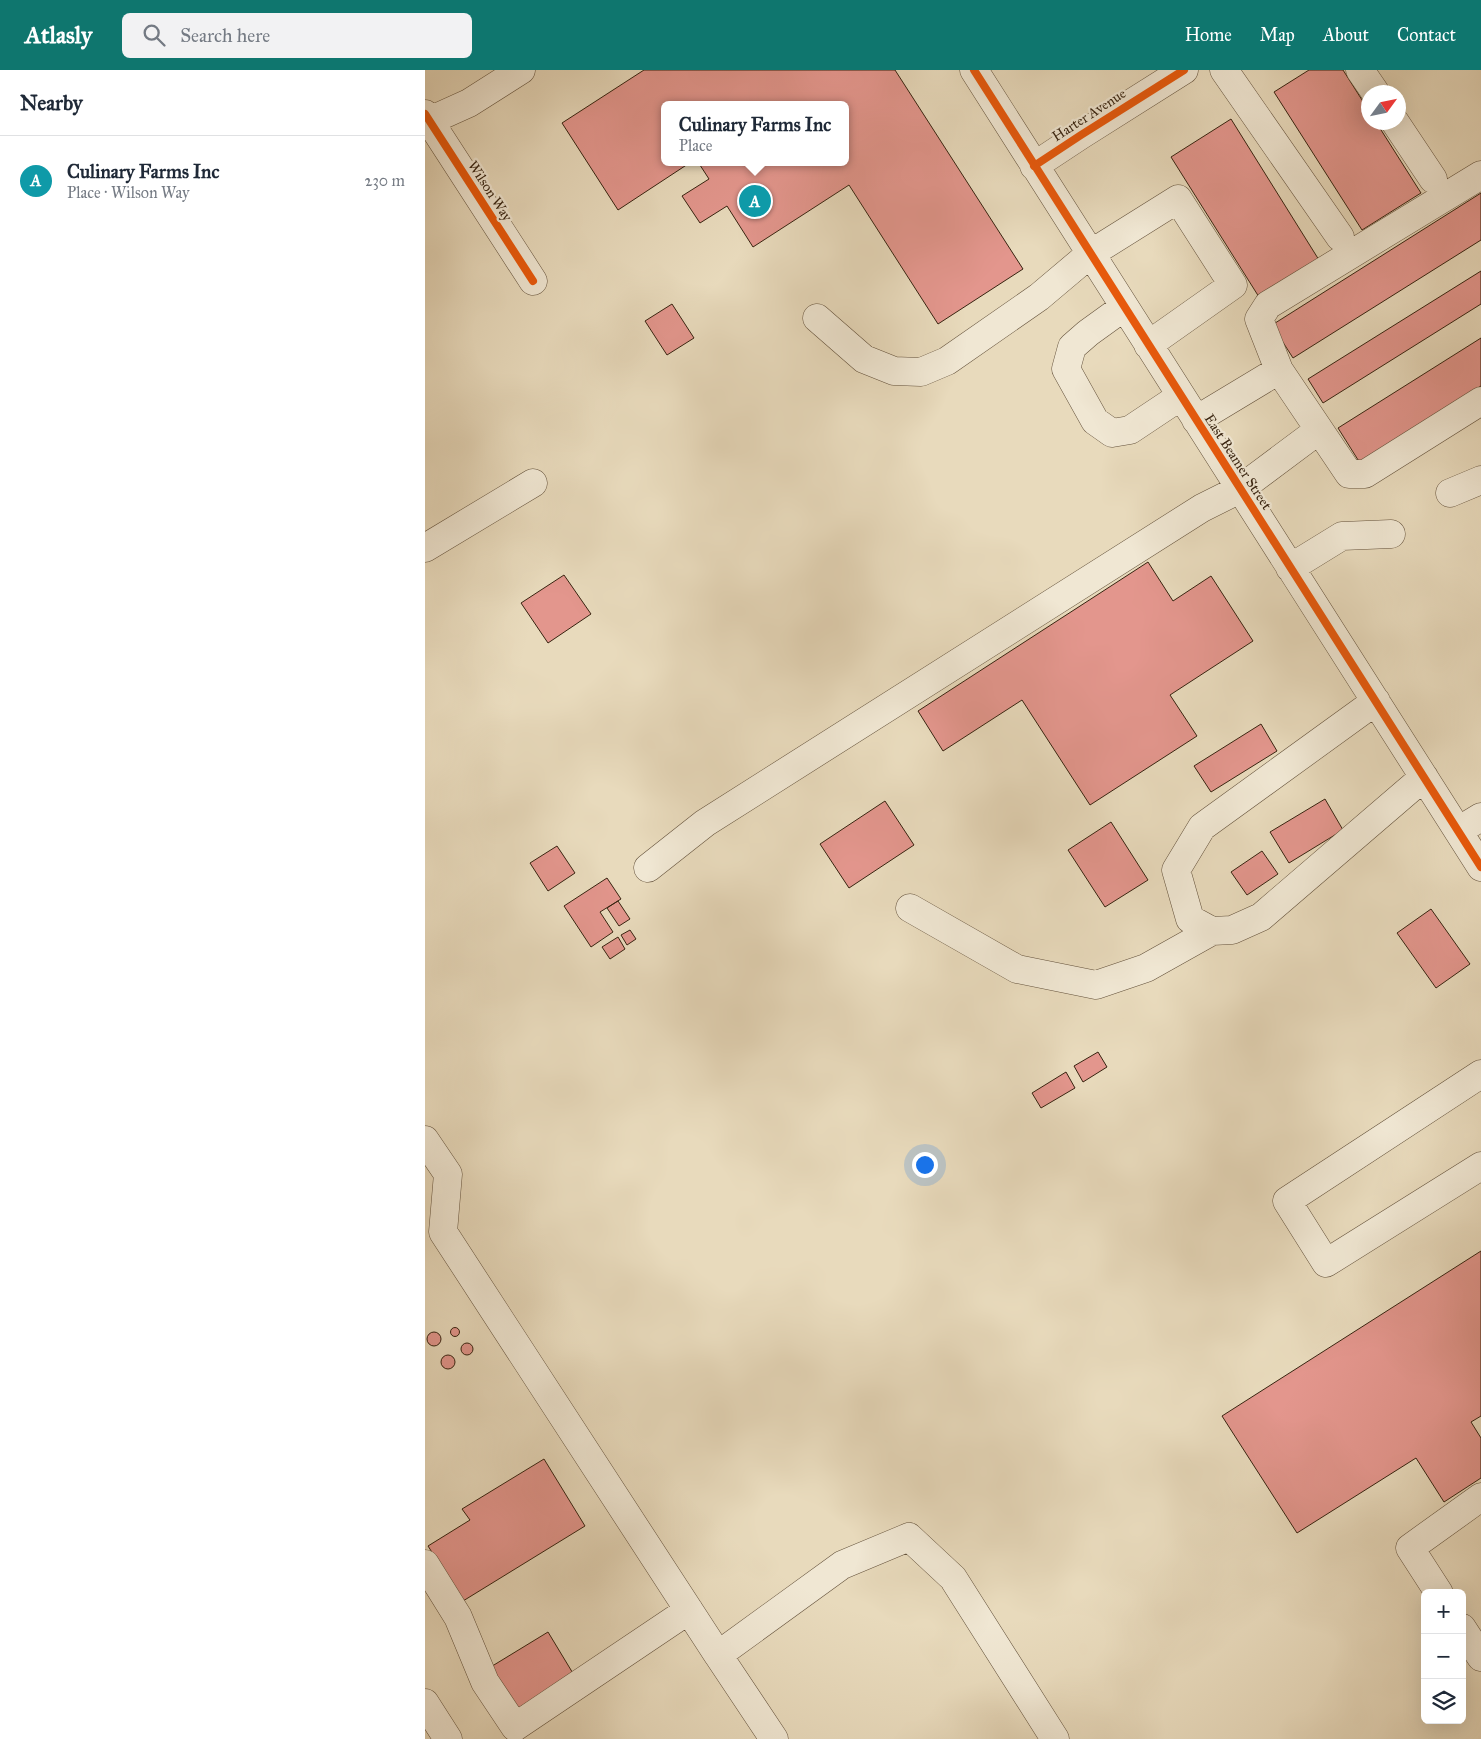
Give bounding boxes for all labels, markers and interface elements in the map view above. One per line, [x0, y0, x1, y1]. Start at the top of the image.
search box [122, 13, 472, 58]
text: Atlasly [25, 20, 92, 50]
icon: search [140, 21, 168, 49]
text: Search here [180, 24, 270, 47]
text: Home [1185, 24, 1232, 46]
text: Map [1260, 24, 1295, 46]
text: About [1323, 24, 1369, 46]
text: Contact [1397, 24, 1456, 46]
street label: Harter Avenue [1049, 85, 1129, 145]
north arrow [1361, 85, 1406, 130]
text: Nearby [20, 90, 83, 116]
popup [661, 101, 849, 166]
text: Culinary Farms Inc [679, 113, 831, 136]
text: Place [679, 136, 712, 155]
street label: Wilson Way [464, 158, 516, 225]
text: Culinary Farms Inc [67, 160, 219, 183]
text: A [31, 171, 41, 190]
text: 230 m [365, 171, 405, 190]
pin: A [739, 182, 771, 220]
text: Place · Wilson Way [67, 183, 190, 202]
street label: East Beamer Street [1201, 411, 1275, 513]
your location [912, 1152, 938, 1178]
map controls [1421, 1589, 1466, 1724]
button: + [1421, 1589, 1466, 1634]
button: − [1421, 1634, 1466, 1679]
button: layers [1421, 1679, 1466, 1724]

